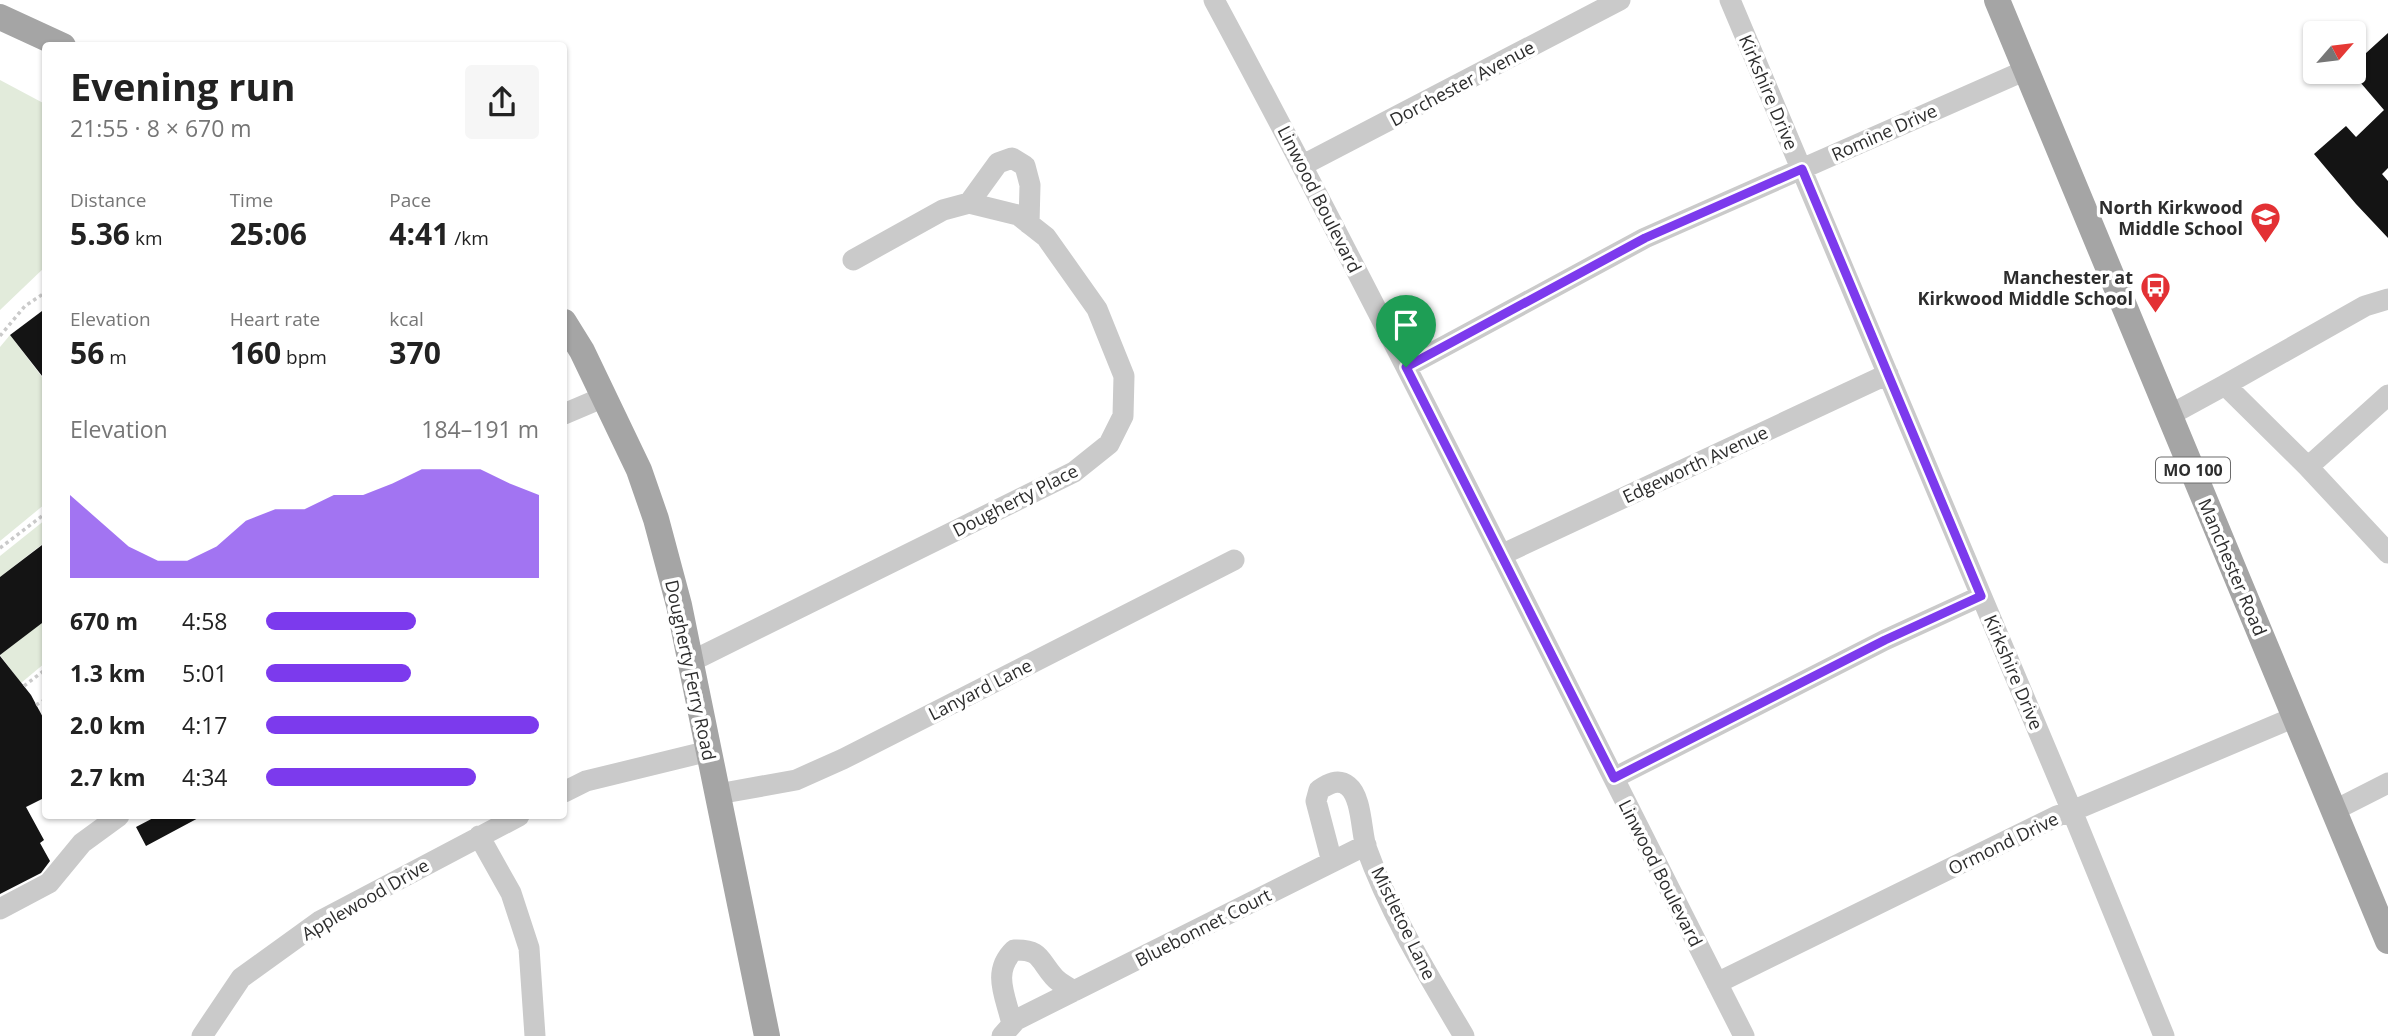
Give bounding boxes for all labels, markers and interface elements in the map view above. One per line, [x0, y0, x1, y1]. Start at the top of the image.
north arrow [2303, 21, 2366, 84]
map controls [2303, 21, 2366, 84]
street label: Kirkshire Drive [1734, 31, 1804, 153]
street label: Dorchester Avenue [1385, 35, 1539, 131]
text: Evening run [70, 60, 295, 112]
button: share [465, 65, 539, 139]
street label: Romine Drive [1827, 98, 1941, 166]
text: 21:55 · 8 × 670 m [70, 112, 252, 144]
street label: Linwood Boulevard [1273, 121, 1367, 277]
text: Distance [70, 187, 146, 213]
text: Time [230, 187, 273, 213]
text: Pace [389, 187, 431, 213]
place label: North Kirkwood Middle School [2099, 195, 2243, 240]
school or university icon: North Kirkwood Middle School [2249, 200, 2283, 244]
text: 5.36 [70, 213, 130, 254]
text: 25:06 [230, 213, 307, 254]
text: 4:41 [389, 213, 449, 254]
text: km [130, 225, 163, 251]
text: /km [449, 225, 489, 251]
place label: Manchester at Kirkwood Middle School [1918, 265, 2133, 310]
bus stop icon: Manchester at Kirkwood Middle School [2139, 270, 2173, 314]
pin [1376, 295, 1436, 367]
text: Elevation [70, 306, 151, 332]
text: Heart rate [230, 306, 320, 332]
text: kcal [389, 306, 424, 332]
icon: arrive [1387, 306, 1425, 344]
text: 56 [70, 332, 104, 373]
text: 160 [230, 332, 281, 373]
text: 370 [389, 332, 441, 373]
text: m [104, 344, 127, 370]
text: bpm [281, 344, 327, 370]
text: Elevation [70, 413, 168, 445]
text: 184–191 m [421, 413, 539, 445]
street label: Edgeworth Avenue [1618, 420, 1772, 508]
road number: MO 100 [2156, 457, 2230, 482]
street label: Dougherty Place [948, 458, 1082, 542]
street label: Manchester Road [2193, 495, 2273, 639]
street label: Dougherty Ferry Road [660, 577, 722, 763]
text: 670 m [70, 605, 138, 637]
text: 4:58 [182, 605, 228, 637]
street label: Kirkshire Drive [1979, 611, 2049, 733]
street label: Lanyard Lane [924, 653, 1036, 725]
text: 1.3 km [70, 657, 146, 689]
text: 5:01 [182, 657, 228, 689]
text: 2.0 km [70, 709, 146, 741]
text: 4:17 [182, 709, 228, 741]
text: 2.7 km [70, 761, 146, 793]
text: 4:34 [182, 761, 228, 793]
street label: Linwood Boulevard [1614, 795, 1708, 951]
street label: Ormond Drive [1944, 806, 2062, 880]
street label: Applewood Drive [297, 853, 433, 945]
street label: Mistletoe Lane [1366, 862, 1442, 984]
street label: Bluebonnet Court [1131, 882, 1275, 972]

